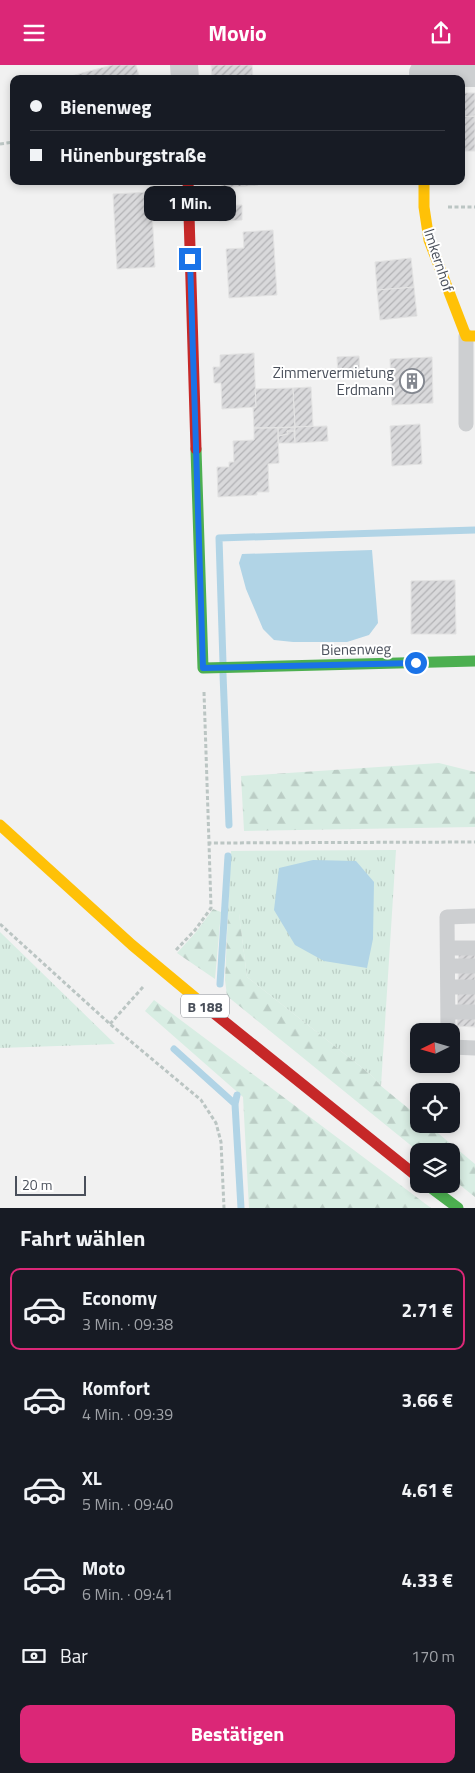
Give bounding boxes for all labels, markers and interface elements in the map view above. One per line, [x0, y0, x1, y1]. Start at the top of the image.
text: Movio [208, 16, 267, 50]
icon: menu [20, 19, 48, 47]
icon: share [427, 19, 455, 47]
text: Bienenweg [60, 92, 151, 121]
text: Hünenburgstraße [60, 140, 206, 169]
callout: 1 Min. [144, 186, 236, 221]
text: 1 Min. [168, 191, 212, 215]
street label: Imkernhof [418, 226, 460, 294]
route end [179, 248, 201, 270]
place label: Zimmervermietung Erdmann [273, 361, 394, 401]
building icon: Zimmervermietung Erdmann [399, 368, 425, 394]
street label: Bienenweg [321, 637, 392, 661]
route start [405, 652, 427, 674]
road number: B 188 [181, 994, 229, 1017]
north arrow [410, 1023, 460, 1073]
map controls [410, 1023, 460, 1193]
button: locate [410, 1083, 460, 1133]
button: layers [410, 1143, 460, 1193]
scale bar [15, 1173, 86, 1196]
text: 20 m [22, 1174, 52, 1195]
text: Fahrt wählen [20, 1221, 145, 1255]
text: Economy [82, 1283, 157, 1312]
icon: car [22, 1287, 67, 1332]
text: 2.71 € [401, 1295, 453, 1324]
text: 3 Min. · 09:38 [82, 1312, 173, 1336]
text: Komfort [82, 1373, 150, 1402]
icon: car [22, 1377, 67, 1422]
text: 3.66 € [401, 1385, 453, 1414]
text: 4 Min. · 09:39 [82, 1402, 173, 1426]
text: XL [82, 1463, 102, 1492]
icon: car [22, 1467, 67, 1512]
text: 4.61 € [401, 1475, 453, 1504]
text: 5 Min. · 09:40 [82, 1492, 173, 1516]
text: Moto [82, 1553, 125, 1582]
icon: car [22, 1557, 67, 1602]
text: 4.33 € [401, 1565, 453, 1594]
text: 6 Min. · 09:41 [82, 1582, 173, 1606]
text: Bar [60, 1641, 88, 1670]
icon: cash [20, 1642, 48, 1670]
text: 170 m [411, 1644, 455, 1668]
button: Bestätigen [20, 1705, 455, 1763]

